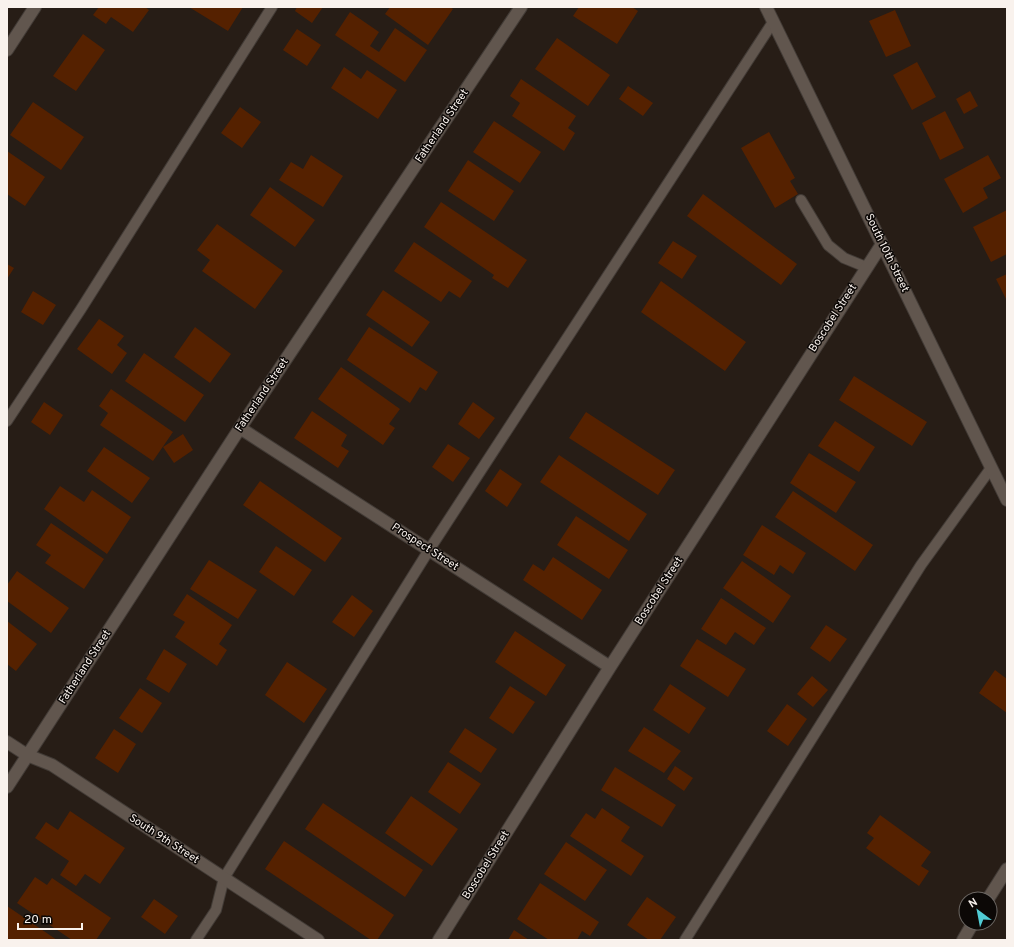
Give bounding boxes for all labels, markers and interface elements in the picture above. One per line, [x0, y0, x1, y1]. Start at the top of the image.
street label: Fatherland Street [412, 87, 472, 165]
street label: South 10th Street [862, 211, 912, 295]
street label: Boscobel Street [806, 281, 860, 355]
street label: Fatherland Street [232, 356, 292, 434]
street label: Prospect Street [389, 520, 461, 574]
street label: Boscobel Street [632, 554, 686, 628]
street label: Fatherland Street [56, 627, 114, 707]
street label: South 9th Street [126, 811, 202, 867]
street label: Boscobel Street [459, 828, 513, 902]
north arrow [958, 891, 998, 931]
text: N [966, 895, 980, 911]
scale bar [18, 905, 82, 931]
text: 20 m [24, 912, 52, 928]

